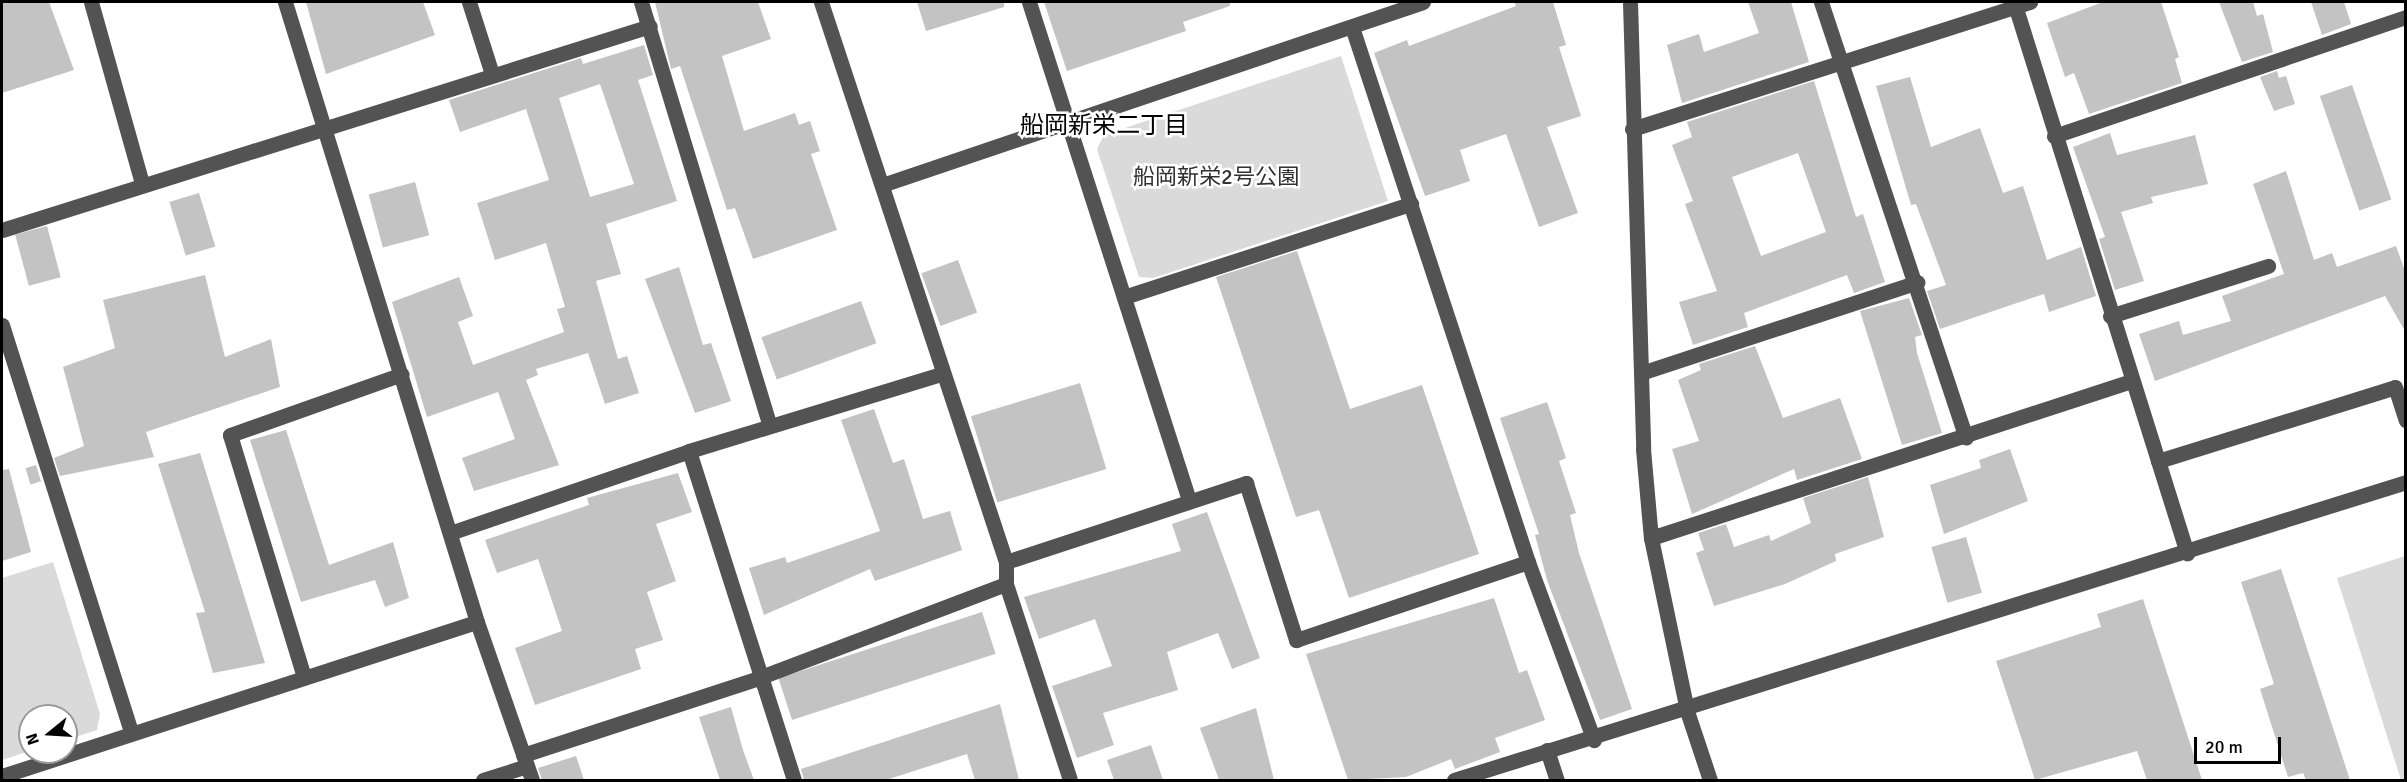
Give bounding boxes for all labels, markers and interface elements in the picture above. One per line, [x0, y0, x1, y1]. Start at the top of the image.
district label: 船岡新栄二丁目 [1020, 112, 1188, 140]
park label: 船岡新栄2号公園 [1133, 164, 1299, 190]
north arrow [18, 704, 78, 764]
scale bar [2197, 725, 2284, 763]
text: N [22, 731, 44, 747]
text: 20 m [2205, 736, 2243, 758]

